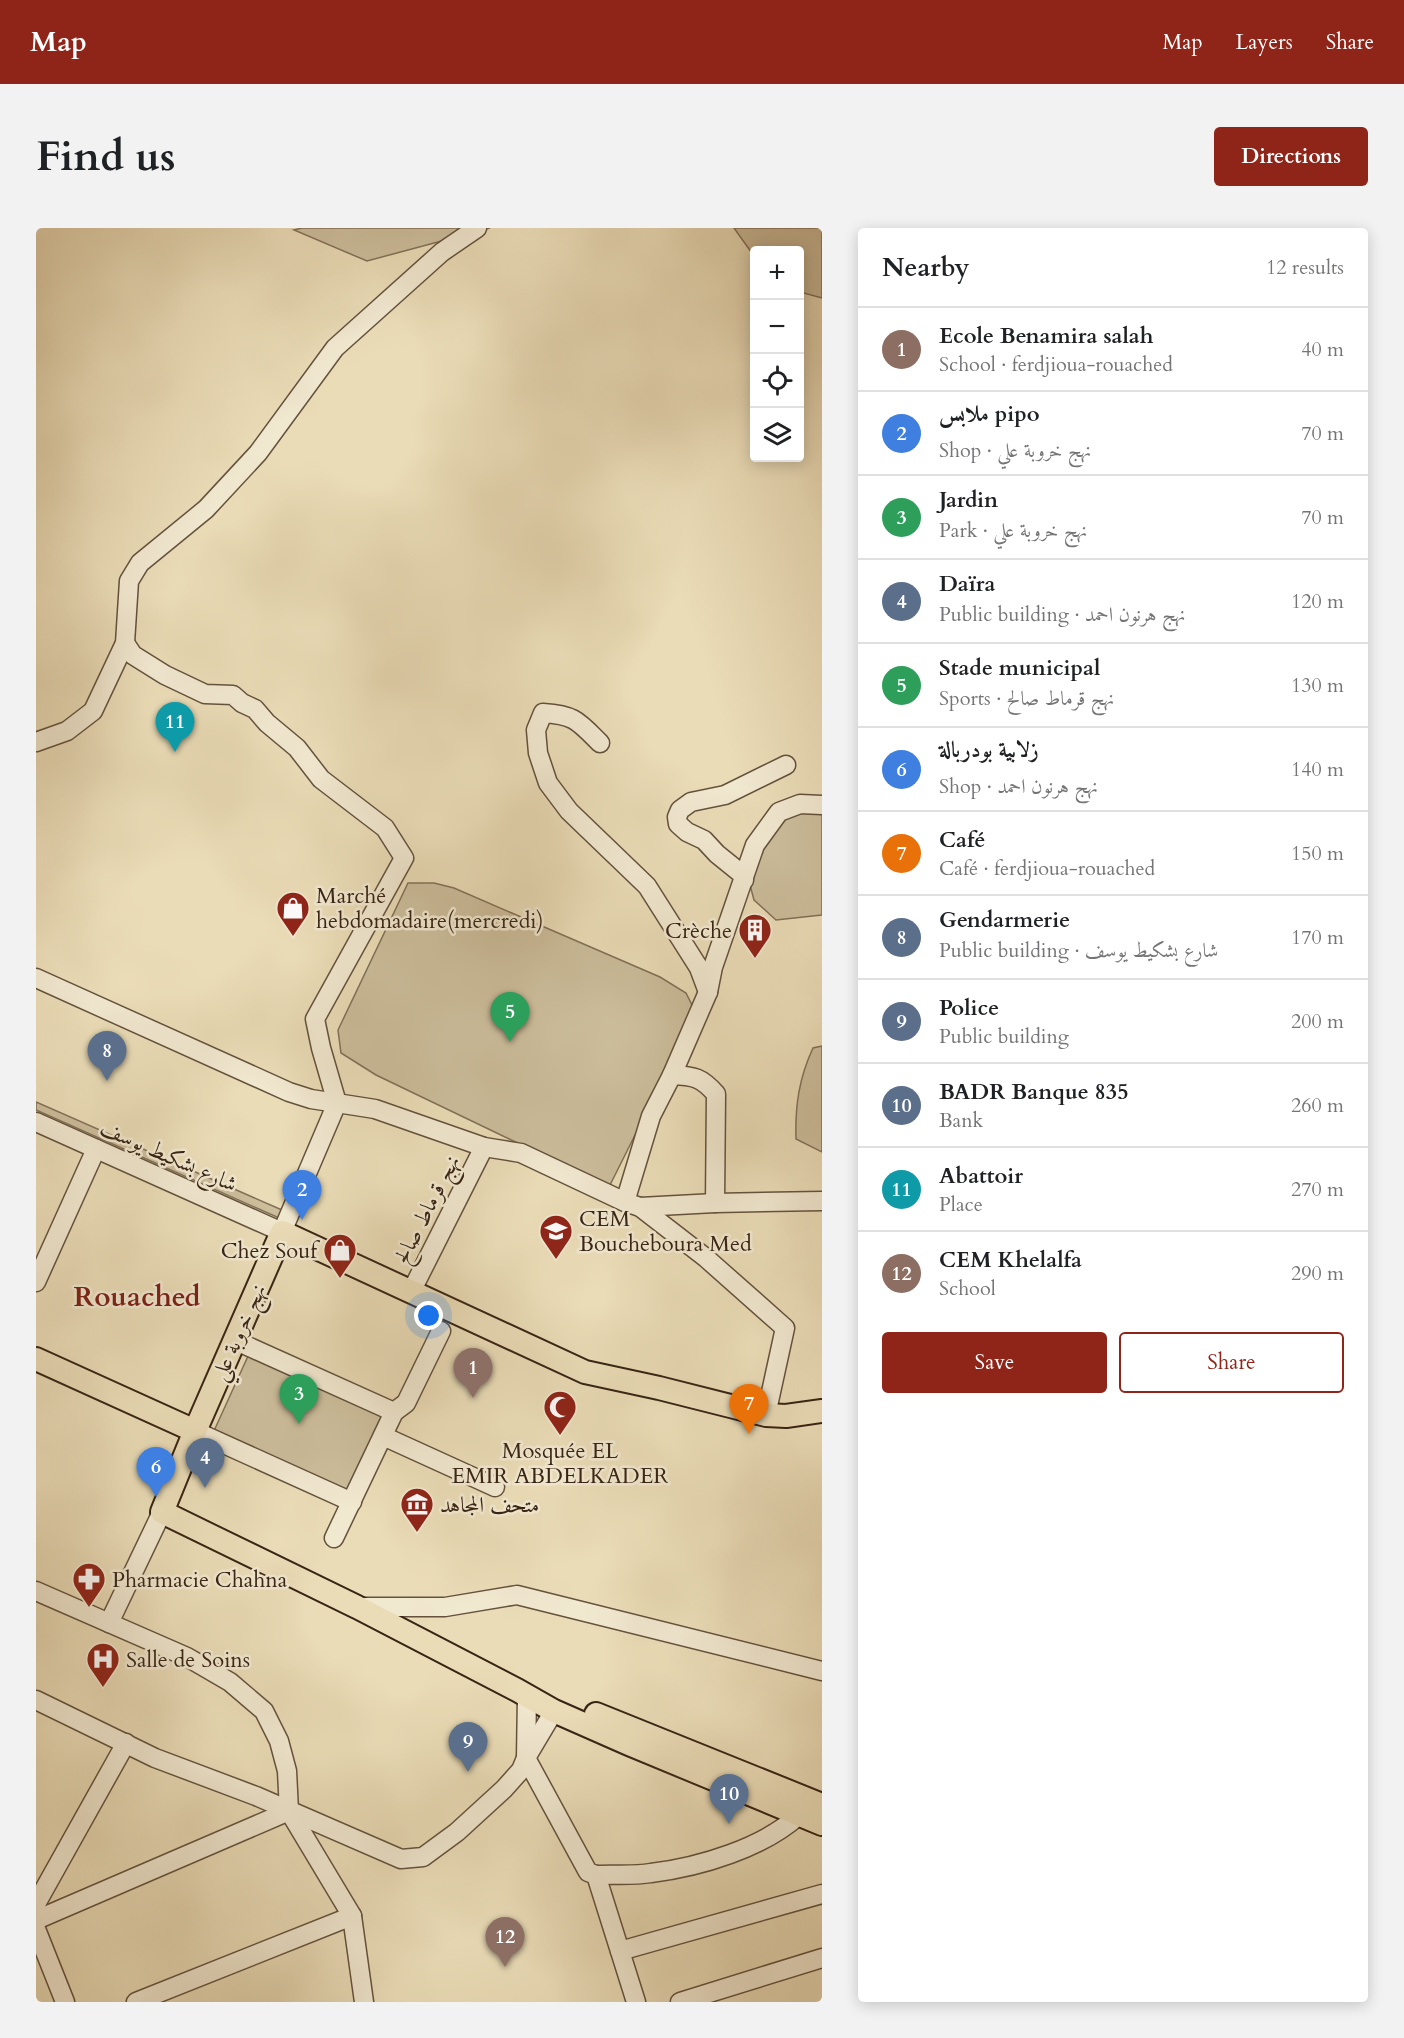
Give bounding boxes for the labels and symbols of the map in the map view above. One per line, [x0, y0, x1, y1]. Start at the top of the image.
pin: 11 [156, 702, 194, 752]
place label: Marché hebdomadaire(mercredi) [316, 881, 544, 936]
shop icon: Marché hebdomadaire(mercredi) [275, 890, 311, 937]
building icon: Crèche [737, 912, 773, 959]
place label: Crèche [665, 916, 732, 946]
pin: 5 [490, 992, 530, 1042]
pin: 8 [88, 1032, 126, 1081]
street label: شارع بشكيط يوسف [94, 1112, 242, 1202]
street label: نهج قرماط صالح [387, 1150, 471, 1271]
pin: 2 [282, 1170, 322, 1220]
place label: CEM Boucheboura Med [579, 1204, 752, 1259]
school or university icon: CEM Boucheboura Med [538, 1213, 574, 1260]
shop icon: Chez Souf [322, 1232, 358, 1279]
place label: Chez Souf [221, 1236, 320, 1266]
district label: Rouached [74, 1278, 200, 1316]
street label: نهج خروبة علي [204, 1279, 279, 1388]
your location [414, 1301, 443, 1330]
pin: 1 [454, 1348, 492, 1398]
pin: 3 [280, 1374, 318, 1424]
pin: 7 [730, 1384, 768, 1434]
mosque icon: Mosquée EL EMIR ABDELKADER [542, 1389, 578, 1436]
place label: Mosquée EL EMIR ABDELKADER [451, 1436, 669, 1491]
pin: 4 [186, 1438, 224, 1488]
pin: 6 [136, 1448, 176, 1497]
museum icon: متحف المجاهد [399, 1486, 435, 1533]
place label: متحف المجاهد [440, 1490, 539, 1520]
pharmacy icon: Pharmacie Chahna [71, 1561, 107, 1608]
place label: Pharmacie Chahna [112, 1565, 288, 1595]
hospital icon: Salle de Soins [85, 1641, 121, 1688]
place label: Salle de Soins [126, 1645, 250, 1675]
pin: 9 [448, 1722, 488, 1772]
pin: 10 [710, 1774, 748, 1824]
pin: 12 [486, 1918, 524, 1967]

